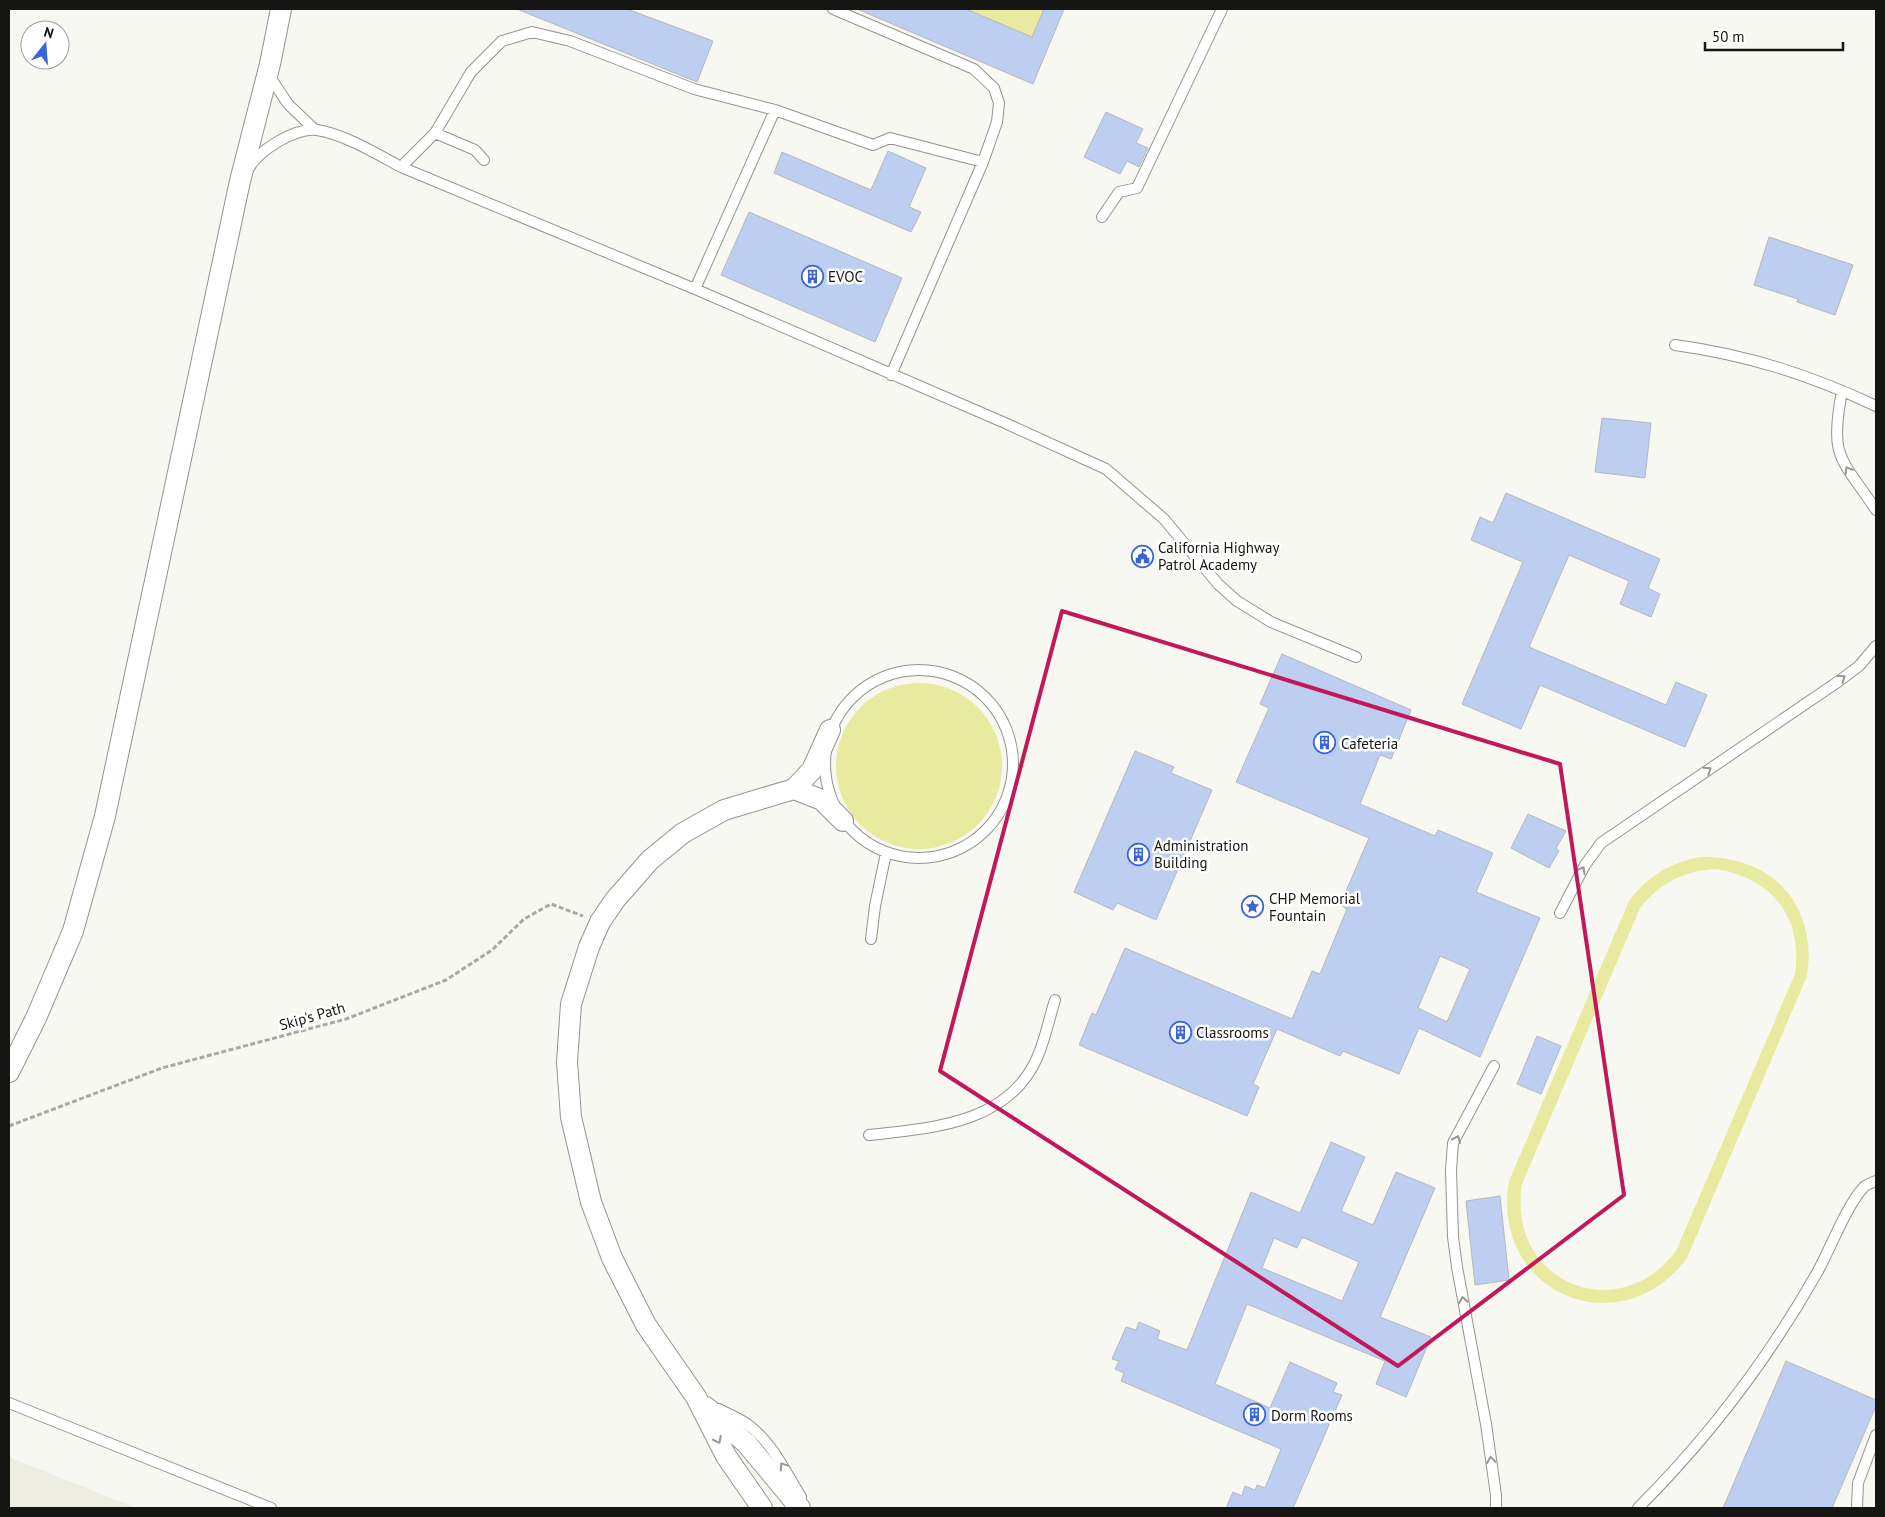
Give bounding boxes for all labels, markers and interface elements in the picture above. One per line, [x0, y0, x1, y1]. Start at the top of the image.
north arrow [20, 20, 70, 70]
scale bar [1705, 20, 1842, 52]
text: N [42, 23, 56, 43]
text: 50 m [1712, 27, 1745, 46]
building icon: EVOC [800, 264, 824, 288]
place label: EVOC [828, 267, 863, 286]
one-way arrow [1844, 467, 1854, 476]
place label: California Highway Patrol Academy [1158, 538, 1279, 574]
public building icon: California Highway Patrol Academy [1130, 544, 1154, 568]
one-way arrow [1836, 675, 1846, 684]
building icon: Cafeteria [1313, 731, 1337, 755]
place label: Cafeteria [1341, 734, 1398, 753]
one-way arrow [1702, 767, 1712, 776]
place label: Administration Building [1154, 836, 1249, 872]
building icon: Administration Building [1126, 842, 1150, 866]
one-way arrow [1576, 866, 1586, 875]
place label: CHP Memorial Fountain [1269, 889, 1361, 925]
place icon: CHP Memorial Fountain [1241, 895, 1265, 919]
street label: Skip's Path [277, 998, 347, 1034]
building icon: Classrooms [1168, 1020, 1192, 1044]
place label: Classrooms [1196, 1023, 1269, 1042]
one-way arrow [1450, 1135, 1461, 1144]
one-way arrow [1458, 1295, 1469, 1304]
building icon: Dorm Rooms [1243, 1403, 1267, 1427]
place label: Dorm Rooms [1271, 1406, 1353, 1425]
one-way arrow [712, 1435, 722, 1444]
one-way arrow [1486, 1456, 1497, 1464]
one-way arrow [780, 1463, 789, 1472]

